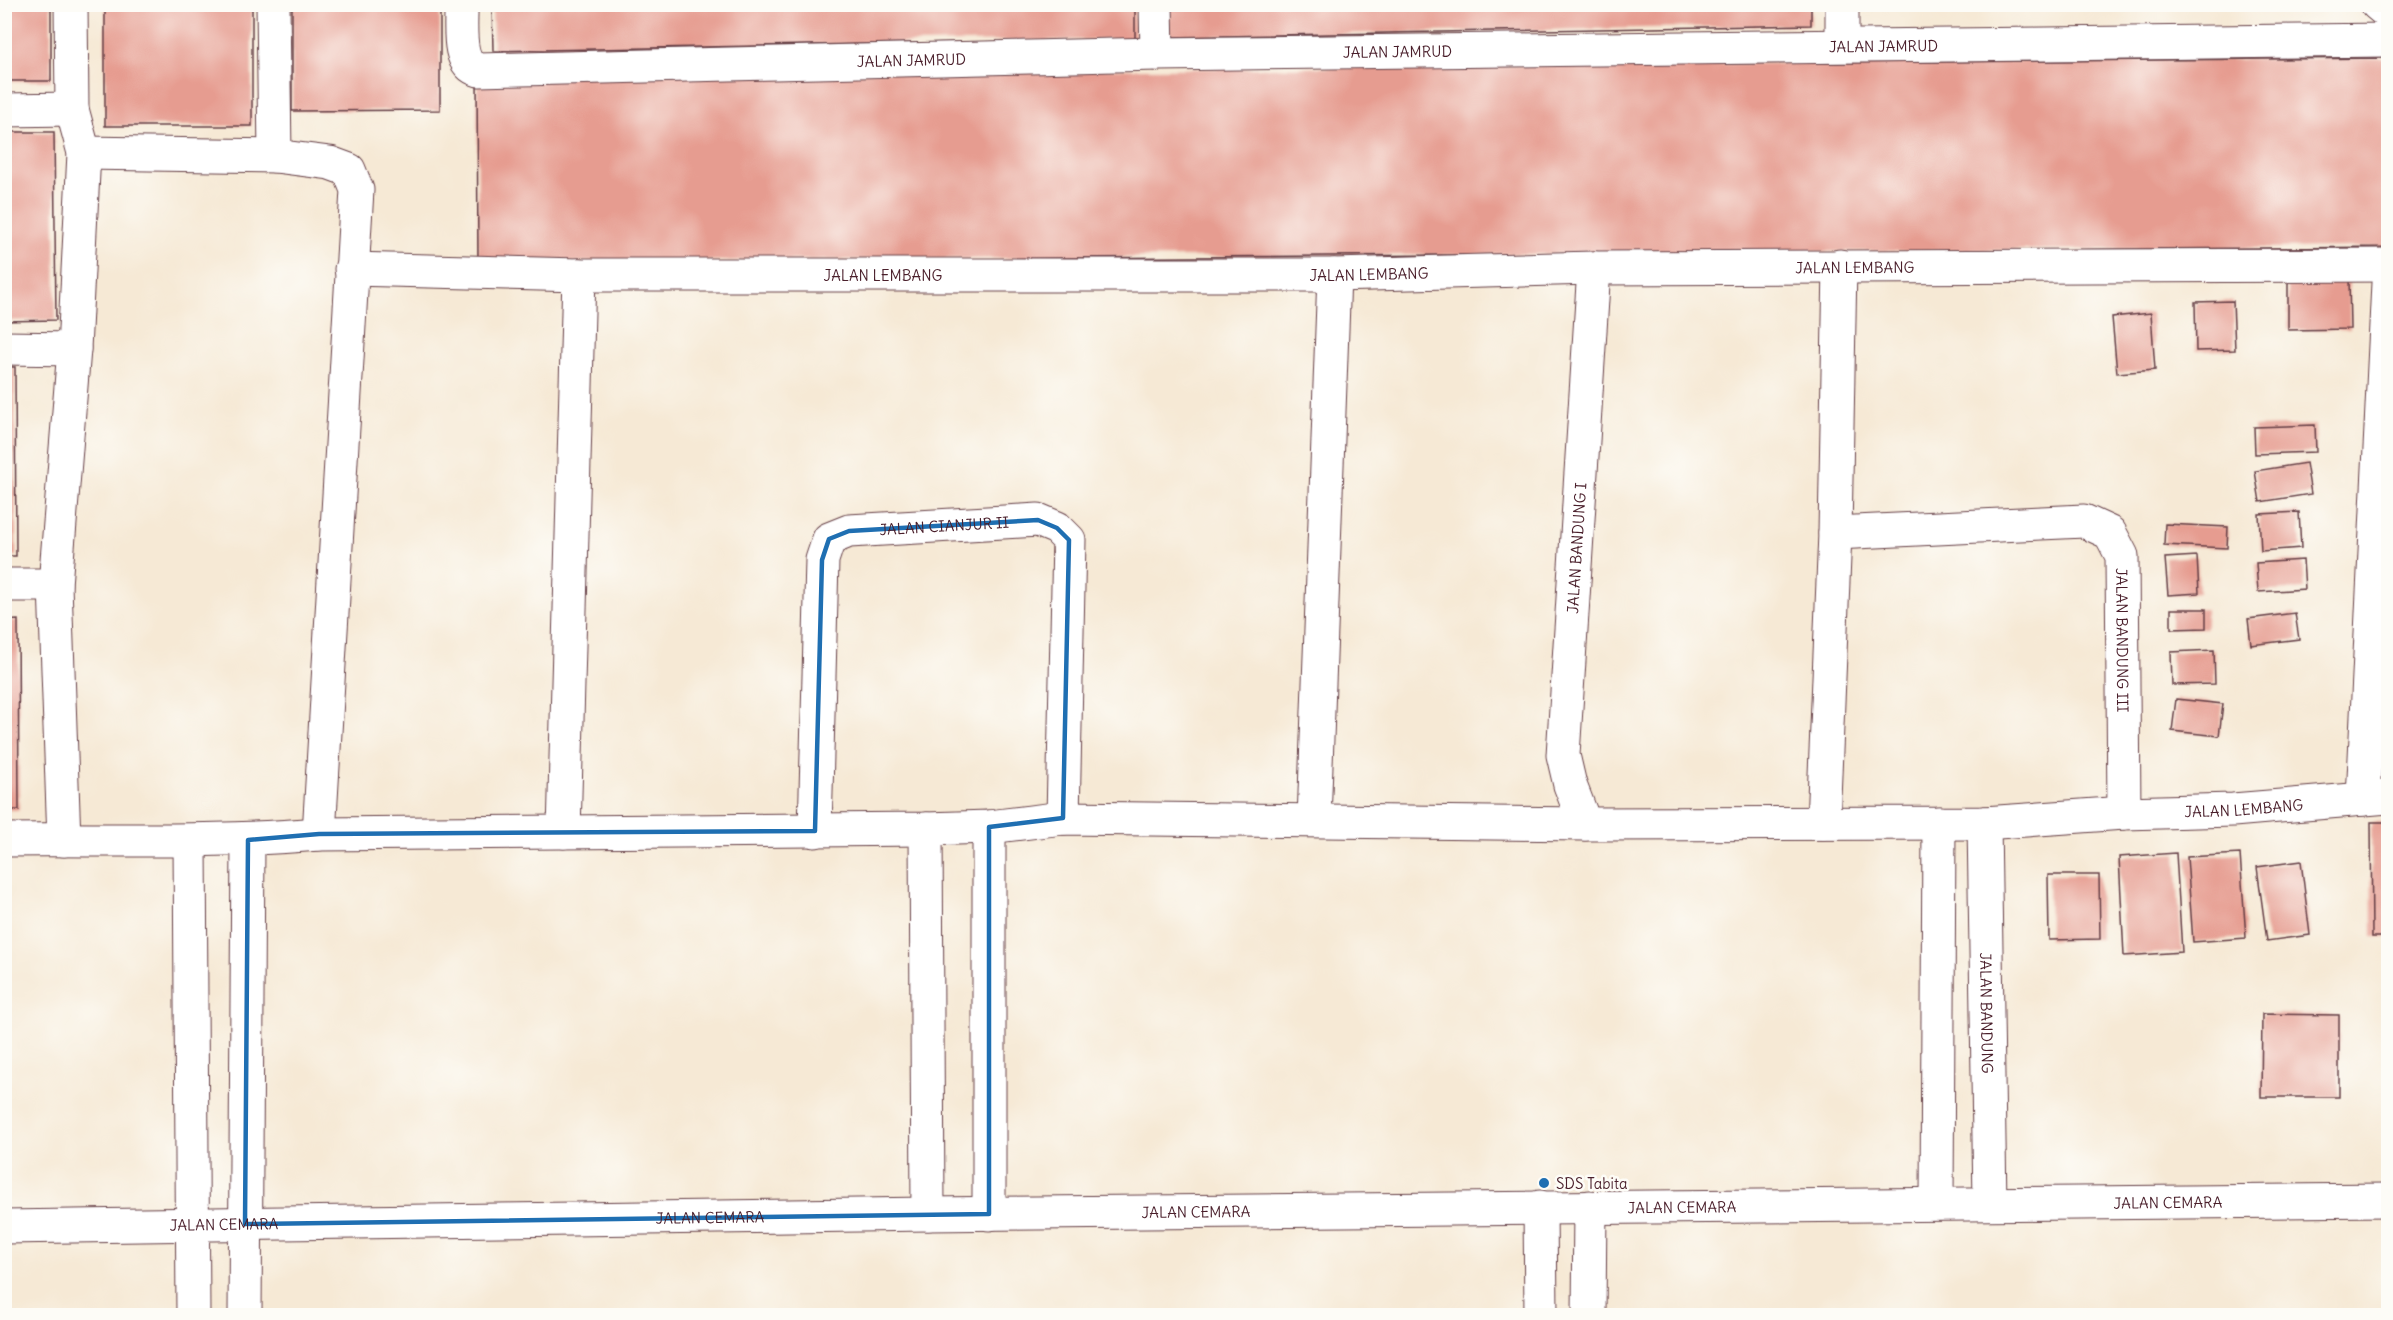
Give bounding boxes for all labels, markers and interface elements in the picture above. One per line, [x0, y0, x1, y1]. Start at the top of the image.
street label: JALAN JAMRUD [1829, 36, 1938, 56]
street label: JALAN JAMRUD [1343, 41, 1452, 61]
street label: JALAN JAMRUD [857, 49, 966, 71]
street label: JALAN LEMBANG [1795, 257, 1915, 277]
street label: JALAN LEMBANG [1309, 263, 1429, 285]
street label: JALAN LEMBANG [823, 266, 943, 285]
street label: JALAN BANDUNG I [1563, 482, 1590, 614]
street label: JALAN CIANJUR II [879, 512, 1009, 539]
street label: JALAN BANDUNG III [2113, 568, 2133, 712]
street label: JALAN LEMBANG [2184, 795, 2304, 821]
street label: JALAN BANDUNG [1977, 952, 1997, 1074]
place label: SDS Tabita [1556, 1174, 1628, 1193]
marker: SDS Tabita [1537, 1176, 1551, 1190]
street label: JALAN CEMARA [2113, 1192, 2223, 1212]
street label: JALAN CEMARA [1627, 1197, 1737, 1217]
street label: JALAN CEMARA [1141, 1201, 1251, 1221]
street label: JALAN CEMARA [655, 1207, 765, 1227]
street label: JALAN CEMARA [169, 1214, 279, 1234]

